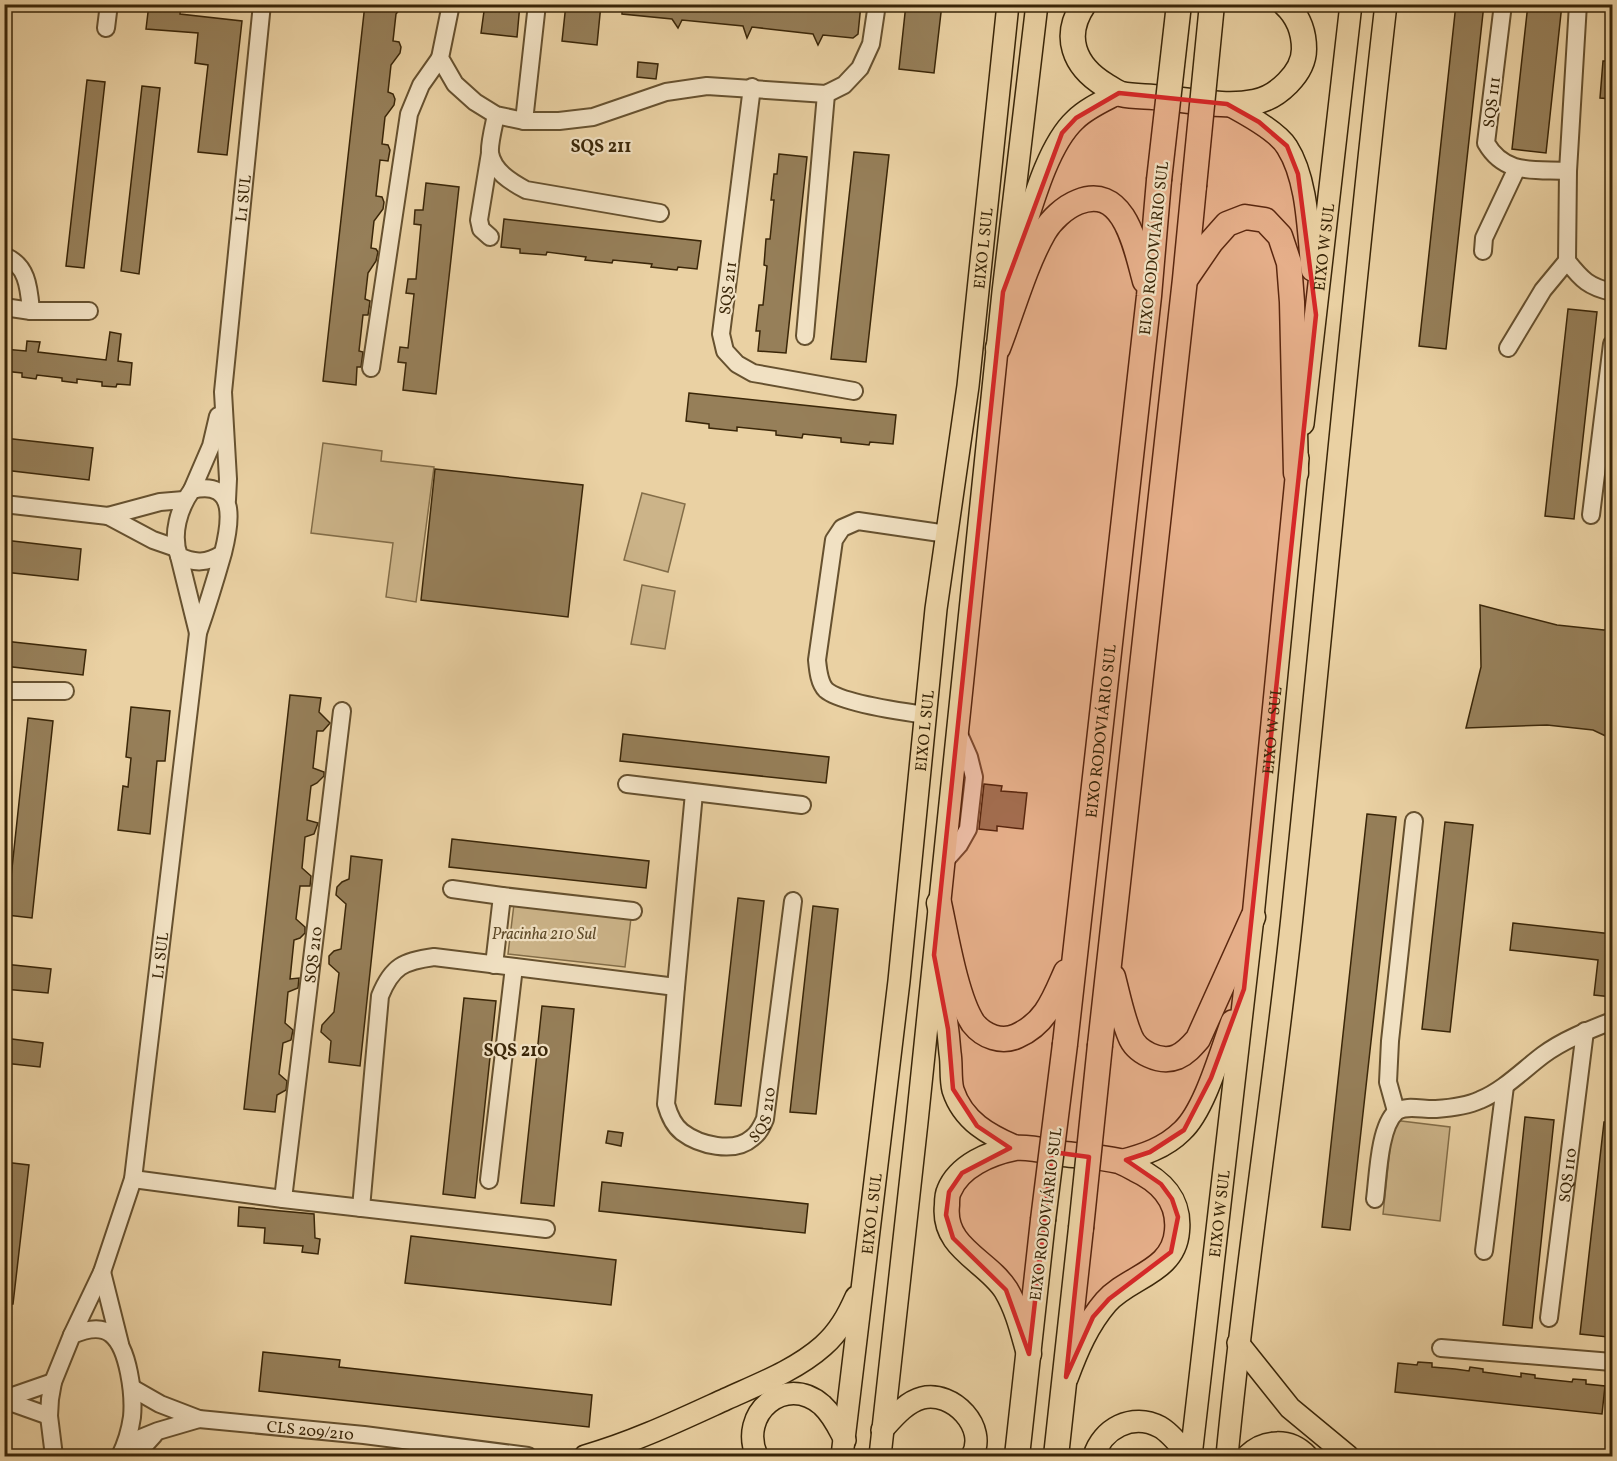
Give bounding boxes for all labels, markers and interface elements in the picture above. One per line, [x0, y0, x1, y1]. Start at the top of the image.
street label: SQS 111 [1479, 76, 1507, 129]
district label: SQS 211 [571, 135, 631, 160]
street label: EIXO RODOVIÁRIO SUL [1135, 160, 1175, 336]
street label: L1 SUL [231, 174, 258, 223]
street label: EIXO W SUL [1309, 202, 1341, 292]
street label: EIXO L SUL [969, 207, 1000, 290]
street label: SQS 211 [715, 260, 743, 316]
street label: EIXO RODOVIÁRIO SUL [1081, 643, 1123, 819]
street label: EIXO W SUL [1258, 686, 1289, 775]
street label: EIXO L SUL [911, 689, 941, 773]
park label: Pracinha 210 Sul [492, 924, 596, 946]
street label: SQS 210 [300, 925, 329, 985]
street label: L1 SUL [148, 931, 175, 980]
district label: SQS 210 [484, 1039, 548, 1064]
street label: SQS 210 [745, 1086, 782, 1149]
street label: EIXO RODOVIÁRIO SUL [1025, 1126, 1069, 1302]
street label: SQS 110 [1555, 1147, 1583, 1204]
street label: EIXO W SUL [1205, 1169, 1237, 1259]
street label: EIXO L SUL [857, 1172, 889, 1256]
street label: CLS 209/210 [266, 1417, 355, 1447]

